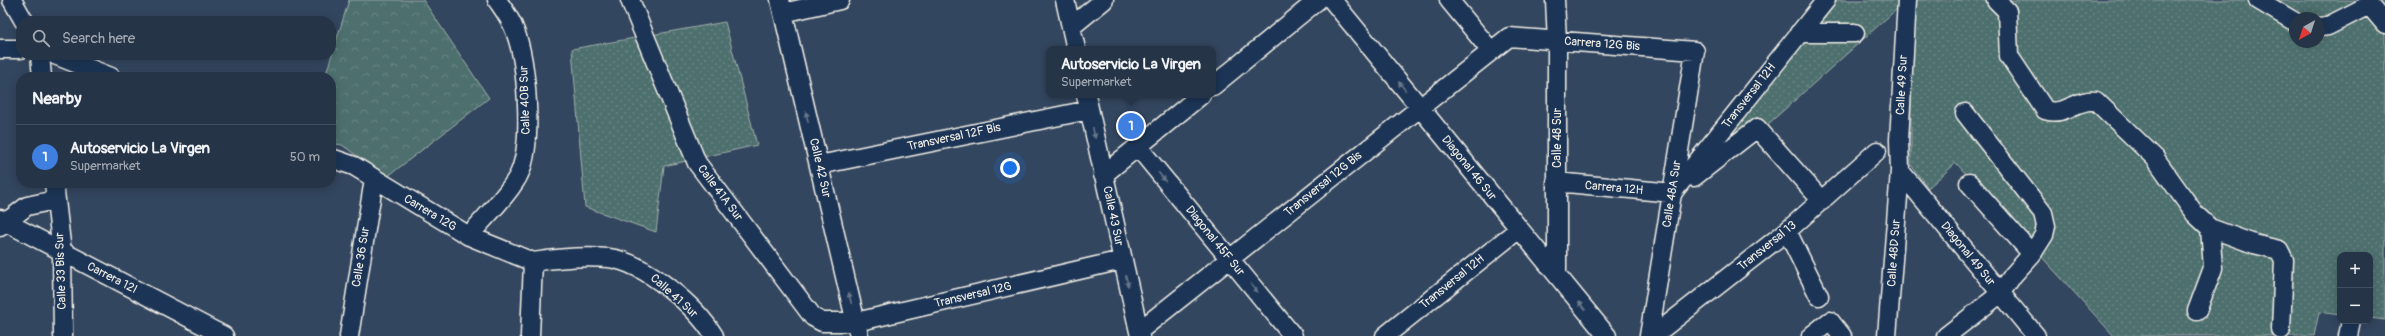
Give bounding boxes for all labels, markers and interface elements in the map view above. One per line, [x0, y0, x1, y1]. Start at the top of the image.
north arrow [2289, 12, 2325, 48]
search box [16, 16, 336, 60]
icon: search [30, 27, 52, 49]
text: Search here [62, 29, 135, 48]
street label: Carrera 12G Bis [1564, 34, 1641, 54]
popup [1046, 46, 1216, 98]
street label: Calle 49 Sur [1893, 54, 1911, 115]
text: Autoservicio La Virgen [1061, 55, 1201, 74]
street label: Transversal 12H [1719, 60, 1779, 132]
street label: Calle 40B Sur [516, 65, 534, 135]
text: Supermarket [1061, 74, 1132, 90]
one-way arrow [1398, 81, 1407, 91]
text: Nearby [32, 88, 81, 109]
street label: Calle 48 Sur [1550, 107, 1565, 168]
one-way arrow [804, 111, 810, 123]
pin: 1 [1118, 111, 1144, 141]
street label: Transversal 12F Bis [906, 120, 1003, 154]
one-way arrow [1092, 127, 1098, 139]
street label: Diagonal 46 Sur [1438, 132, 1500, 204]
street label: Calle 42 Sur [806, 137, 834, 200]
text: Autoservicio La Virgen [70, 139, 210, 158]
street label: Transversal 12G Bis [1281, 148, 1366, 220]
text: 1 [42, 149, 48, 165]
text: 50 m [290, 149, 320, 165]
text: Supermarket [70, 158, 141, 174]
your location [1000, 158, 1020, 178]
street label: Calle 48A Sur [1659, 159, 1685, 229]
street label: Calle 41A Sur [694, 162, 746, 225]
one-way arrow [1158, 172, 1167, 182]
street label: Carrera 12H [1584, 178, 1644, 198]
street label: Calle 43 Sur [1099, 185, 1127, 248]
street label: Carrera 12G [401, 191, 459, 235]
street label: Diagonal 45F Sur [1182, 203, 1248, 280]
street label: Transversal 13 [1735, 218, 1800, 274]
street label: Calle 48D Sur [1884, 218, 1904, 287]
street label: Diagonal 49 Sur [1937, 219, 1999, 290]
street label: Calle 36 Sur [349, 225, 373, 288]
street label: Calle 33 Bis Sur [52, 231, 70, 310]
street label: Transversal 12H [1417, 251, 1488, 313]
map controls [2337, 252, 2373, 324]
button: + [2337, 252, 2373, 288]
street label: Carrera 12I [84, 259, 140, 297]
street label: Calle 41 Sur [647, 271, 701, 322]
one-way arrow [1125, 275, 1131, 287]
street label: Transversal 12G [933, 279, 1013, 311]
one-way arrow [1249, 283, 1258, 294]
button: − [2337, 288, 2373, 324]
one-way arrow [847, 292, 853, 304]
one-way arrow [1577, 300, 1586, 311]

